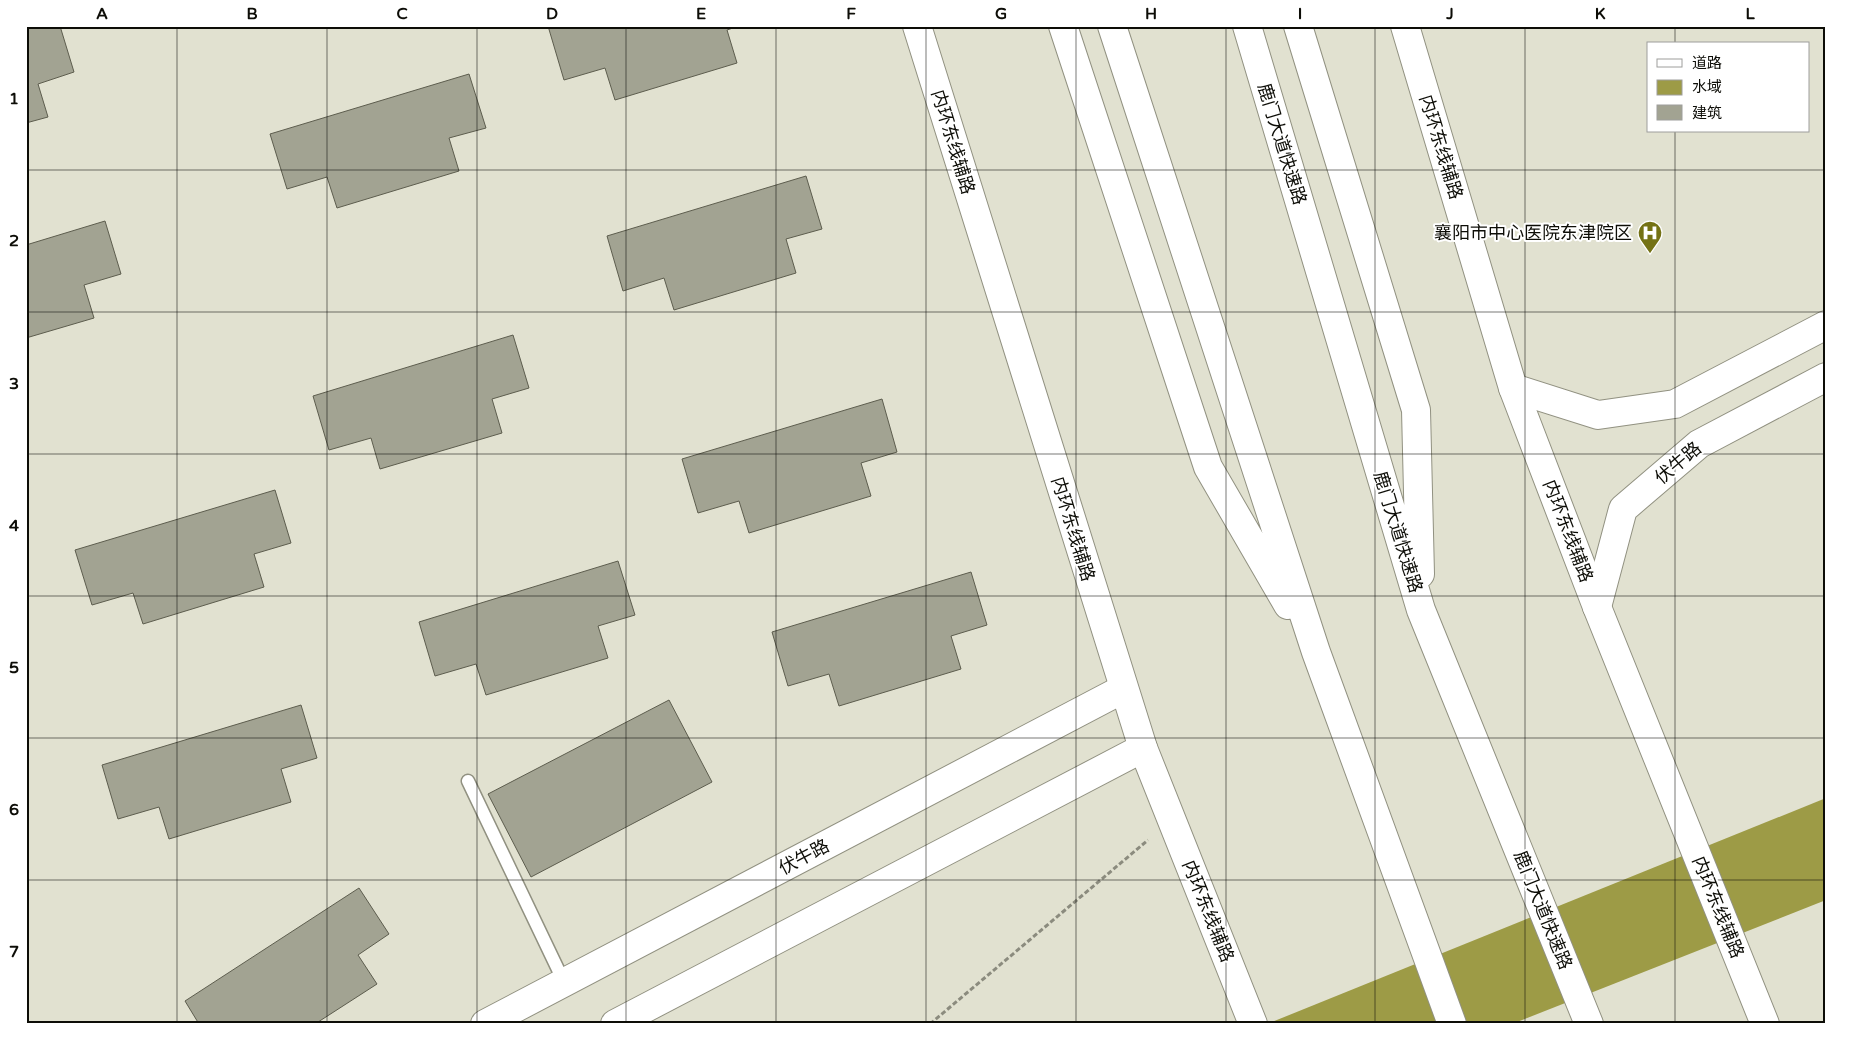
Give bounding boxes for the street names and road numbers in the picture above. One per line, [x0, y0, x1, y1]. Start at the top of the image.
street label: 鹿门大道快速路 [1253, 81, 1311, 207]
street label: 内环东线辅路 [927, 87, 979, 197]
street label: 内环东线辅路 [1415, 92, 1467, 202]
street label: 伏牛路 [1650, 437, 1706, 489]
street label: 鹿门大道快速路 [1369, 469, 1427, 595]
street label: 内环东线辅路 [1047, 474, 1099, 584]
street label: 内环东线辅路 [1538, 477, 1598, 585]
street label: 伏牛路 [775, 835, 833, 879]
street label: 鹿门大道快速路 [1509, 847, 1577, 973]
street label: 内环东线辅路 [1688, 853, 1748, 961]
street label: 内环东线辅路 [1178, 857, 1238, 965]

